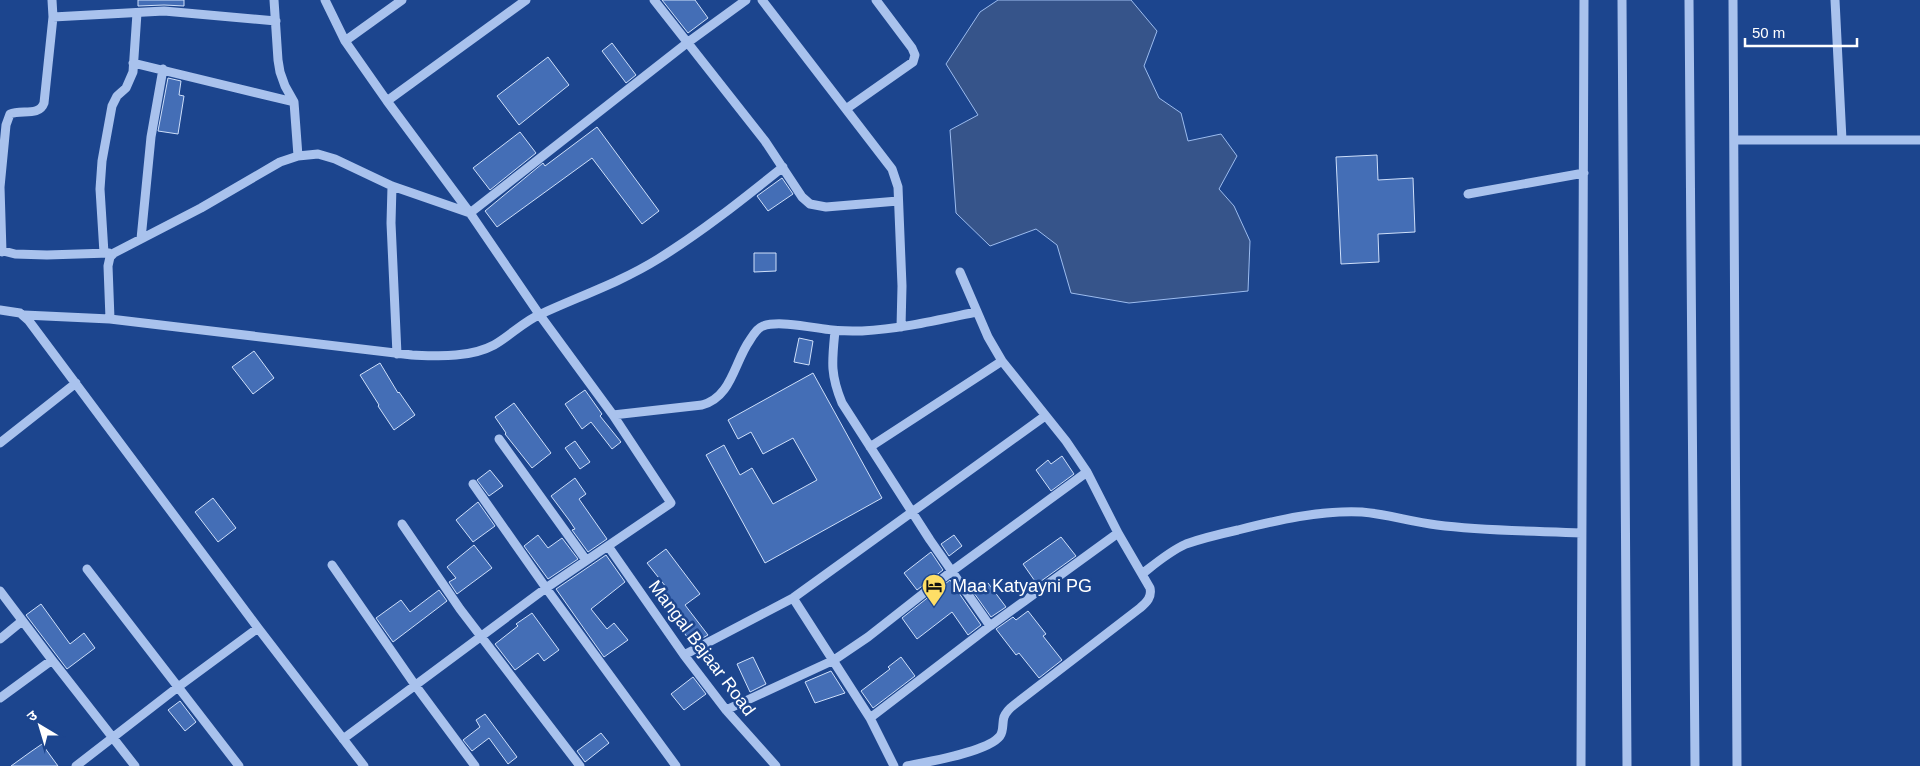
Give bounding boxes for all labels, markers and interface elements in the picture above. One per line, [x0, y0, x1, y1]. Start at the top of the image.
scale bar [1745, 15, 1858, 47]
text: 50 m [1752, 24, 1785, 41]
hotel icon: Maa Katyayni PG [921, 573, 947, 607]
street label: Mangal Bajaar Road [645, 576, 759, 720]
place label: Maa Katyayni PG [952, 576, 1092, 596]
north arrow [15, 701, 65, 751]
text: उ [24, 706, 41, 725]

